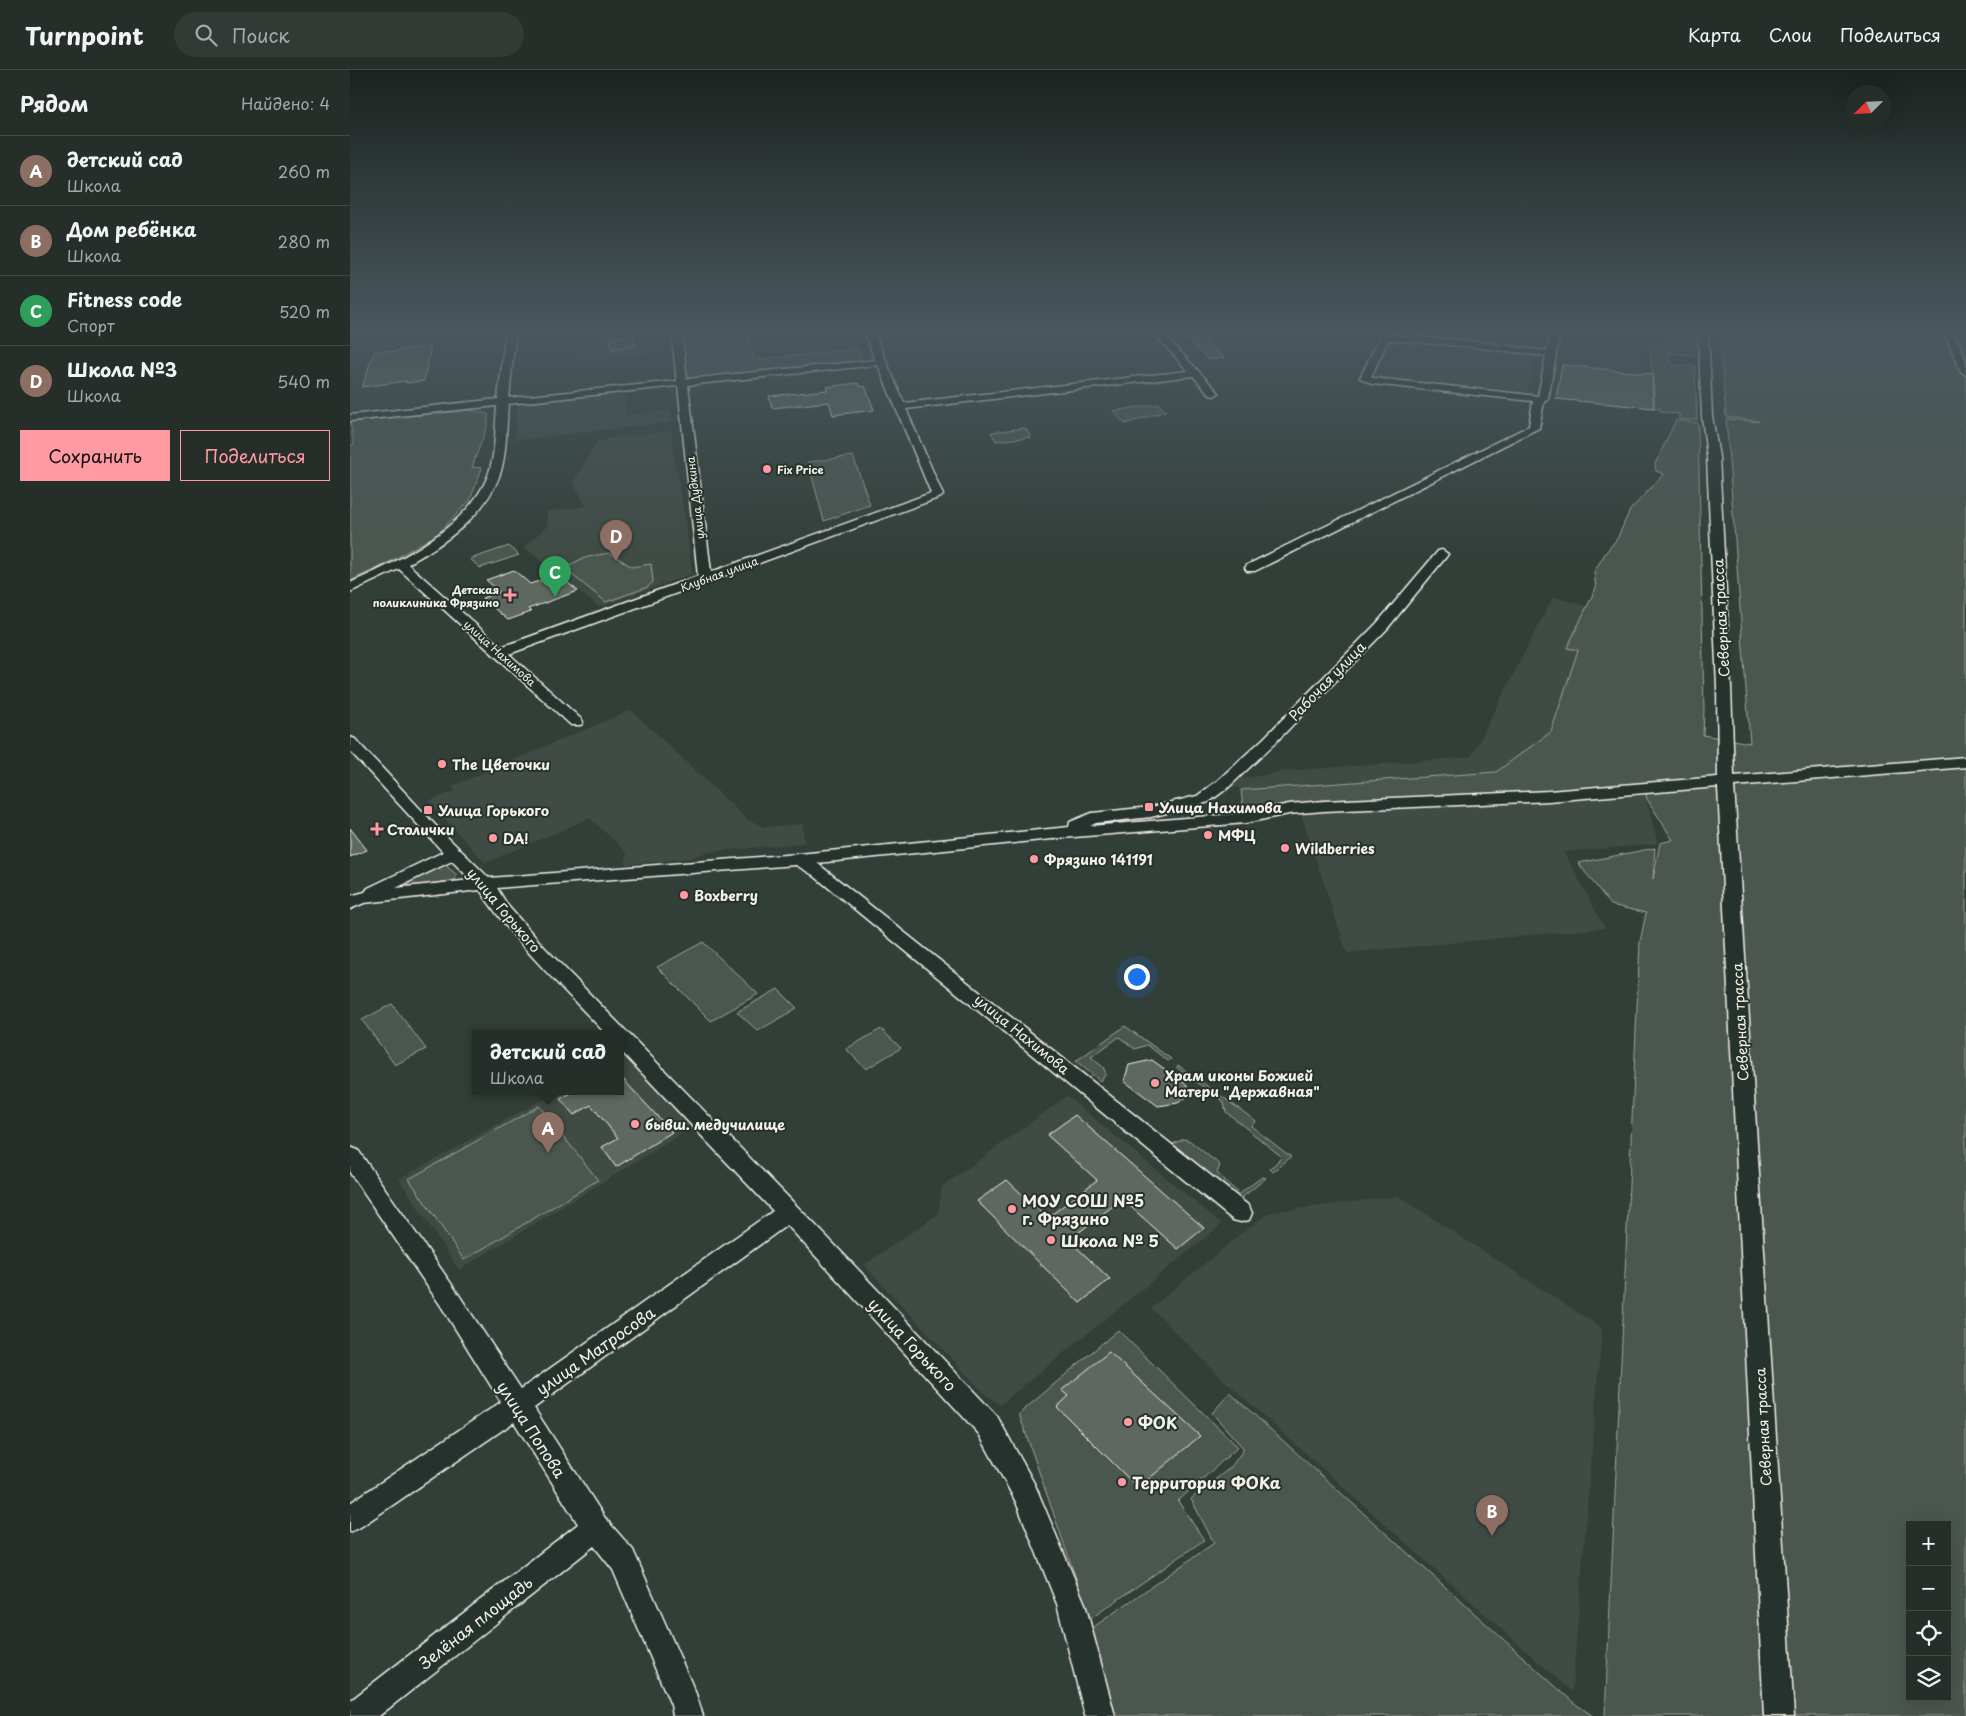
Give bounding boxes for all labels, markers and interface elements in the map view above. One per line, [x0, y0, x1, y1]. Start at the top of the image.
search box [174, 12, 524, 57]
text: Turnpoint [25, 17, 144, 53]
icon: search [192, 21, 220, 49]
text: Поиск [232, 21, 290, 49]
text: Карта [1688, 21, 1741, 48]
text: Слои [1769, 21, 1812, 48]
text: Поделиться [1840, 21, 1941, 48]
north arrow [1846, 85, 1891, 130]
text: Рядом [20, 87, 88, 119]
text: Найдено: 4 [241, 91, 330, 115]
text: детский сад [67, 145, 183, 173]
text: A [30, 159, 42, 183]
text: 260 m [278, 159, 330, 183]
text: Школа [67, 173, 121, 197]
text: Дом ребёнка [67, 215, 197, 243]
text: B [31, 229, 41, 253]
text: 280 m [278, 229, 330, 253]
text: Школа [67, 243, 121, 267]
text: Fitness code [67, 285, 182, 313]
text: C [30, 299, 42, 323]
text: 520 m [279, 299, 330, 323]
text: Спорт [67, 313, 115, 337]
text: Школа №3 [67, 355, 177, 383]
text: D [30, 369, 42, 393]
text: 540 m [277, 369, 330, 393]
text: Школа [67, 383, 121, 407]
button: Сохранить [20, 430, 170, 481]
button: Поделиться [180, 430, 330, 481]
street label: улица Дудкина [681, 455, 709, 540]
place label: Fix Price [777, 461, 824, 478]
marker: Fix Price [761, 463, 773, 475]
pin: D [600, 520, 632, 561]
street label: Клубная улица [678, 552, 760, 596]
pin: C [539, 556, 571, 597]
street label: Северная трасса [1707, 558, 1735, 678]
place label: Детская поликлиника Фрязино [373, 581, 500, 611]
marker: Детская поликлиника Фрязино [503, 588, 517, 602]
street label: улица Нахимова [460, 616, 540, 690]
street label: Рабочая улица [1284, 637, 1370, 725]
place label: The Цветочки [452, 754, 550, 775]
marker: The Цветочки [436, 758, 448, 770]
place label: Улица Нахимова [1158, 797, 1283, 818]
place label: Улица Горького [437, 800, 549, 821]
marker: Улица Нахимова [1143, 801, 1155, 813]
marker: Улица Горького [422, 804, 434, 816]
place label: Столички [387, 819, 455, 840]
marker: Столички [371, 823, 383, 835]
place label: МФЦ [1218, 825, 1256, 846]
place label: DA! [503, 828, 528, 849]
marker: МФЦ [1202, 829, 1214, 841]
marker: DA! [487, 832, 499, 844]
place label: Wildberriеs [1295, 838, 1375, 859]
marker: Wildberriеs [1279, 842, 1291, 854]
place label: Фрязино 141191 [1044, 849, 1153, 870]
marker: Фрязино 141191 [1028, 853, 1040, 865]
street label: улица Горького [462, 863, 546, 957]
place label: Boxberry [694, 885, 758, 906]
marker: Boxberry [678, 889, 690, 901]
street label: Северная трасса [1726, 962, 1754, 1082]
your location [1124, 964, 1150, 990]
street label: улица Нахимова [970, 989, 1074, 1079]
popup [472, 1030, 624, 1095]
text: детский сад [490, 1037, 606, 1065]
text: Школа [490, 1065, 544, 1089]
place label: Храм иконы Божией Матери "Державная" [1165, 1065, 1320, 1102]
marker: Храм иконы Божией Матери "Державная" [1149, 1077, 1161, 1089]
pin: A [532, 1112, 564, 1153]
place label: бывш. медучилище [645, 1114, 785, 1135]
marker: бывш. медучилище [629, 1118, 641, 1130]
place label: МОУ СОШ №5 г. Фрязино [1022, 1188, 1144, 1230]
marker: МОУ СОШ №5 г. Фрязино [1006, 1203, 1018, 1215]
place label: Школа № 5 [1061, 1228, 1159, 1252]
marker: Школа № 5 [1045, 1234, 1057, 1246]
street label: улица Горького [863, 1292, 963, 1396]
street label: улица Матросова [531, 1300, 659, 1400]
street label: Северная трасса [1749, 1367, 1777, 1487]
street label: улица Попова [492, 1376, 572, 1482]
place label: ФОК [1138, 1410, 1177, 1434]
marker: ФОК [1122, 1416, 1134, 1428]
place label: Территория ФОКа [1132, 1470, 1281, 1494]
marker: Территория ФОКа [1116, 1476, 1128, 1488]
pin: B [1476, 1495, 1508, 1536]
map controls [1906, 1521, 1951, 1701]
button: + [1906, 1521, 1951, 1566]
button: − [1906, 1566, 1951, 1611]
street label: Зелёная площадь [413, 1570, 537, 1674]
button: locate [1906, 1611, 1951, 1656]
button: layers [1906, 1656, 1951, 1701]

